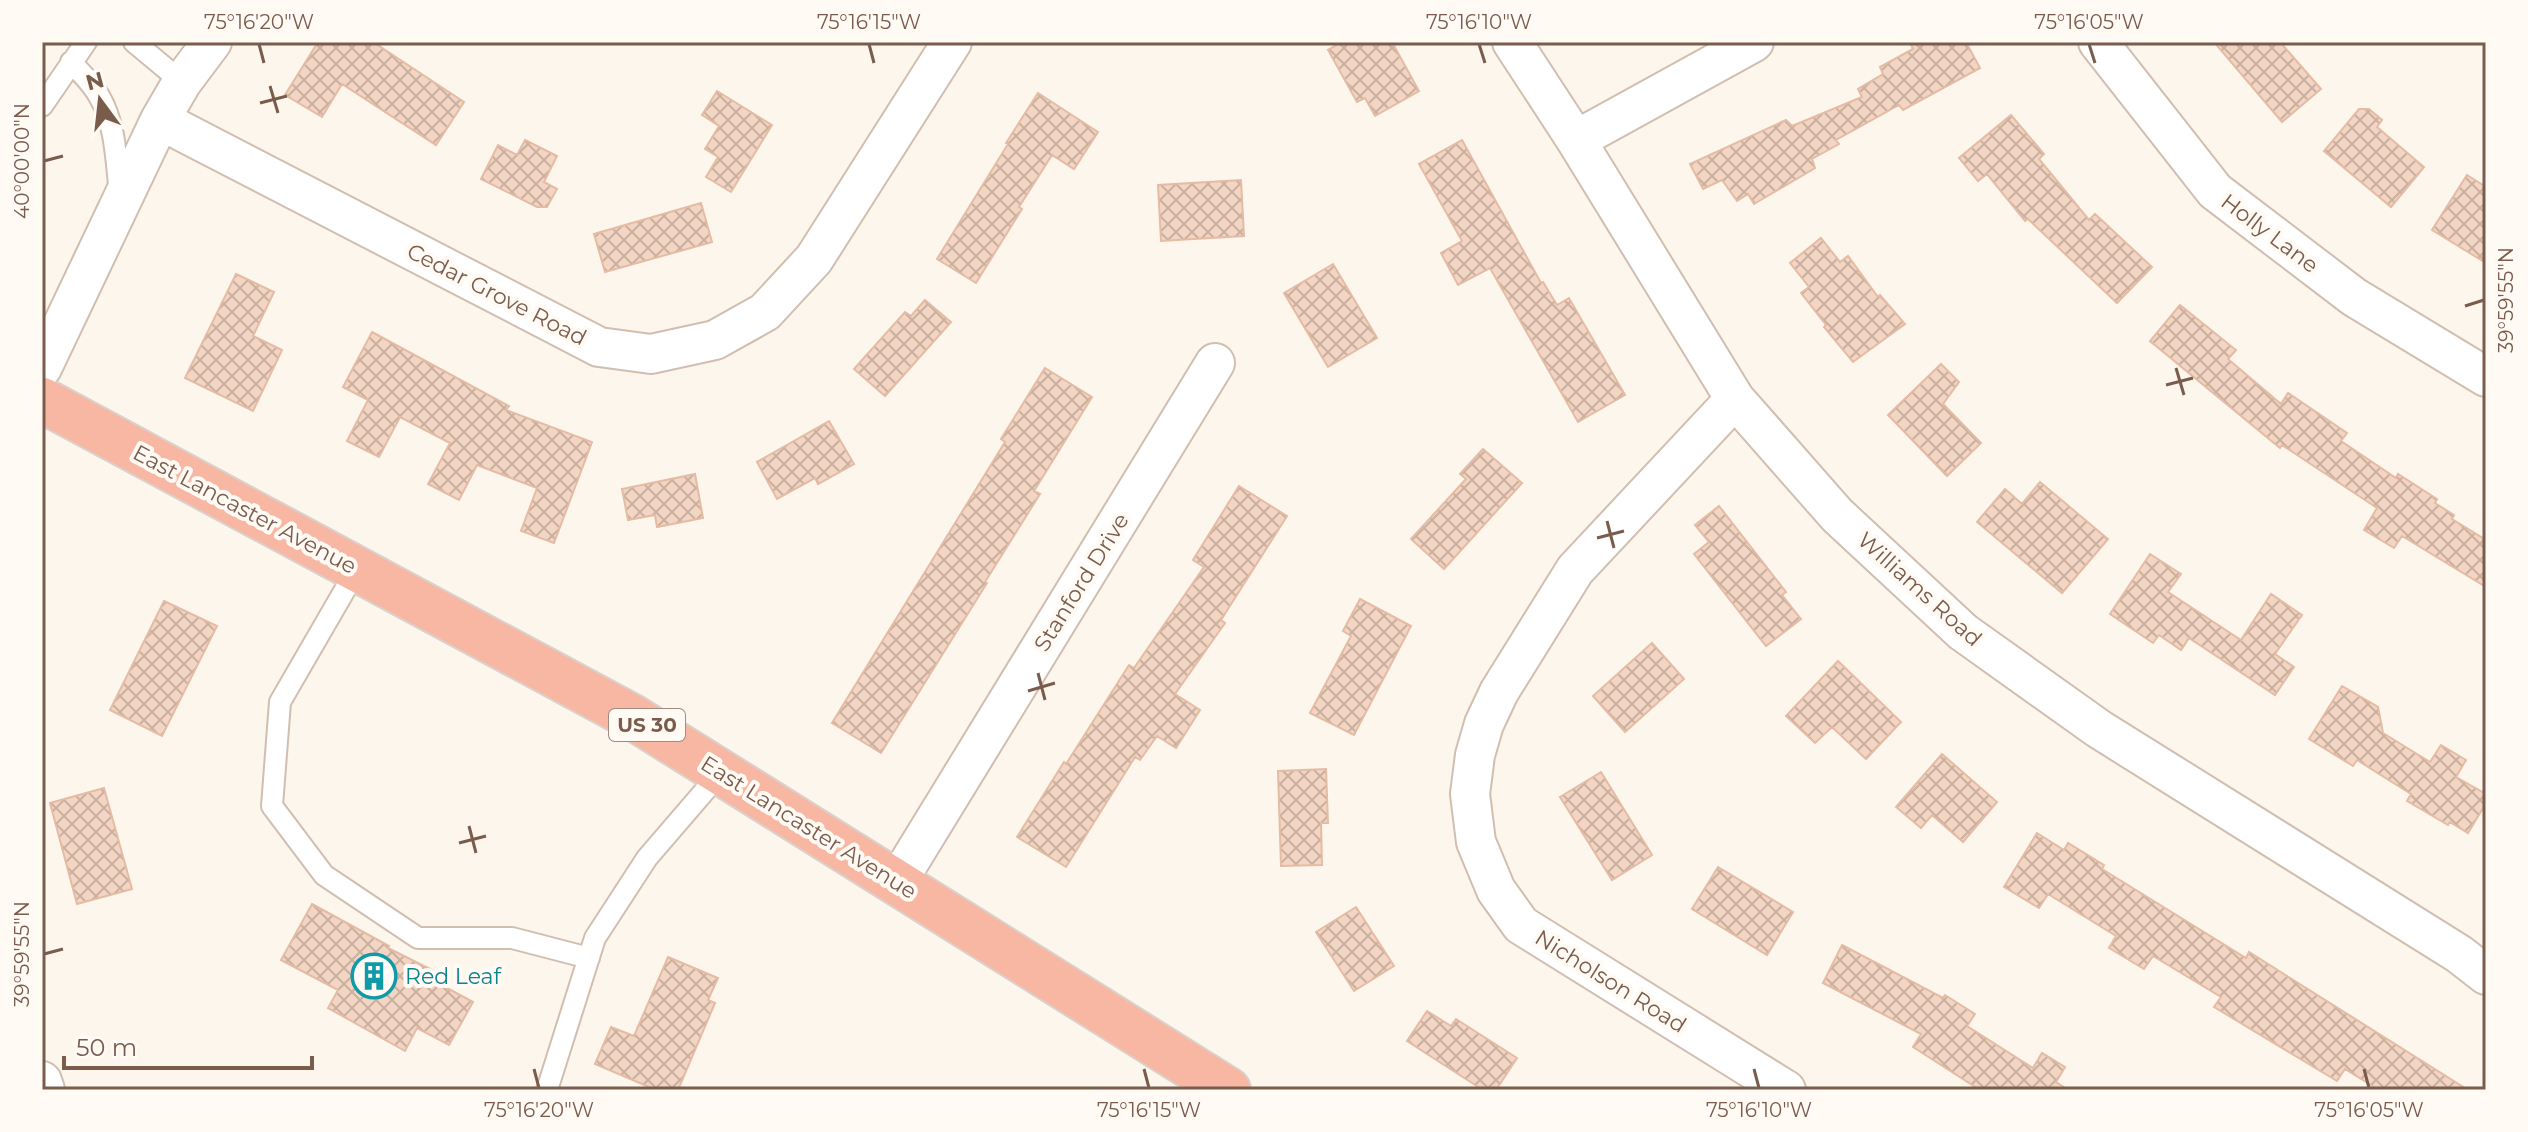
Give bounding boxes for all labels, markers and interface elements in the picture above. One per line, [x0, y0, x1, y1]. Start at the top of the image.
text: 75°16'20"W [204, 10, 314, 34]
text: 75°16'15"W [817, 10, 921, 34]
text: 75°16'10"W [1426, 10, 1532, 34]
text: 75°16'05"W [2034, 10, 2144, 34]
north arrow [60, 60, 140, 140]
text: N [83, 66, 107, 97]
text: 40°00'00"N [10, 103, 34, 219]
street label: Holly Lane [2216, 188, 2324, 279]
street label: Cedar Grove Road [402, 237, 591, 351]
text: 39°59'55"N [2494, 247, 2518, 353]
street label: East Lancaster Avenue [128, 439, 361, 580]
street label: Stanford Drive [1028, 508, 1135, 656]
street label: Williams Road [1852, 526, 1987, 652]
road number: US 30 [609, 709, 685, 741]
street label: East Lancaster Avenue [696, 750, 922, 905]
text: 39°59'55"N [10, 901, 34, 1007]
street label: Nicholson Road [1530, 924, 1691, 1039]
building icon: Red Leaf [350, 952, 398, 1000]
place label: Red Leaf [405, 963, 503, 990]
scale bar [64, 1020, 312, 1070]
text: 50 m [76, 1033, 137, 1062]
text: 75°16'20"W [484, 1098, 594, 1122]
text: 75°16'15"W [1097, 1098, 1201, 1122]
text: 75°16'10"W [1706, 1098, 1812, 1122]
text: 75°16'05"W [2314, 1098, 2424, 1122]

